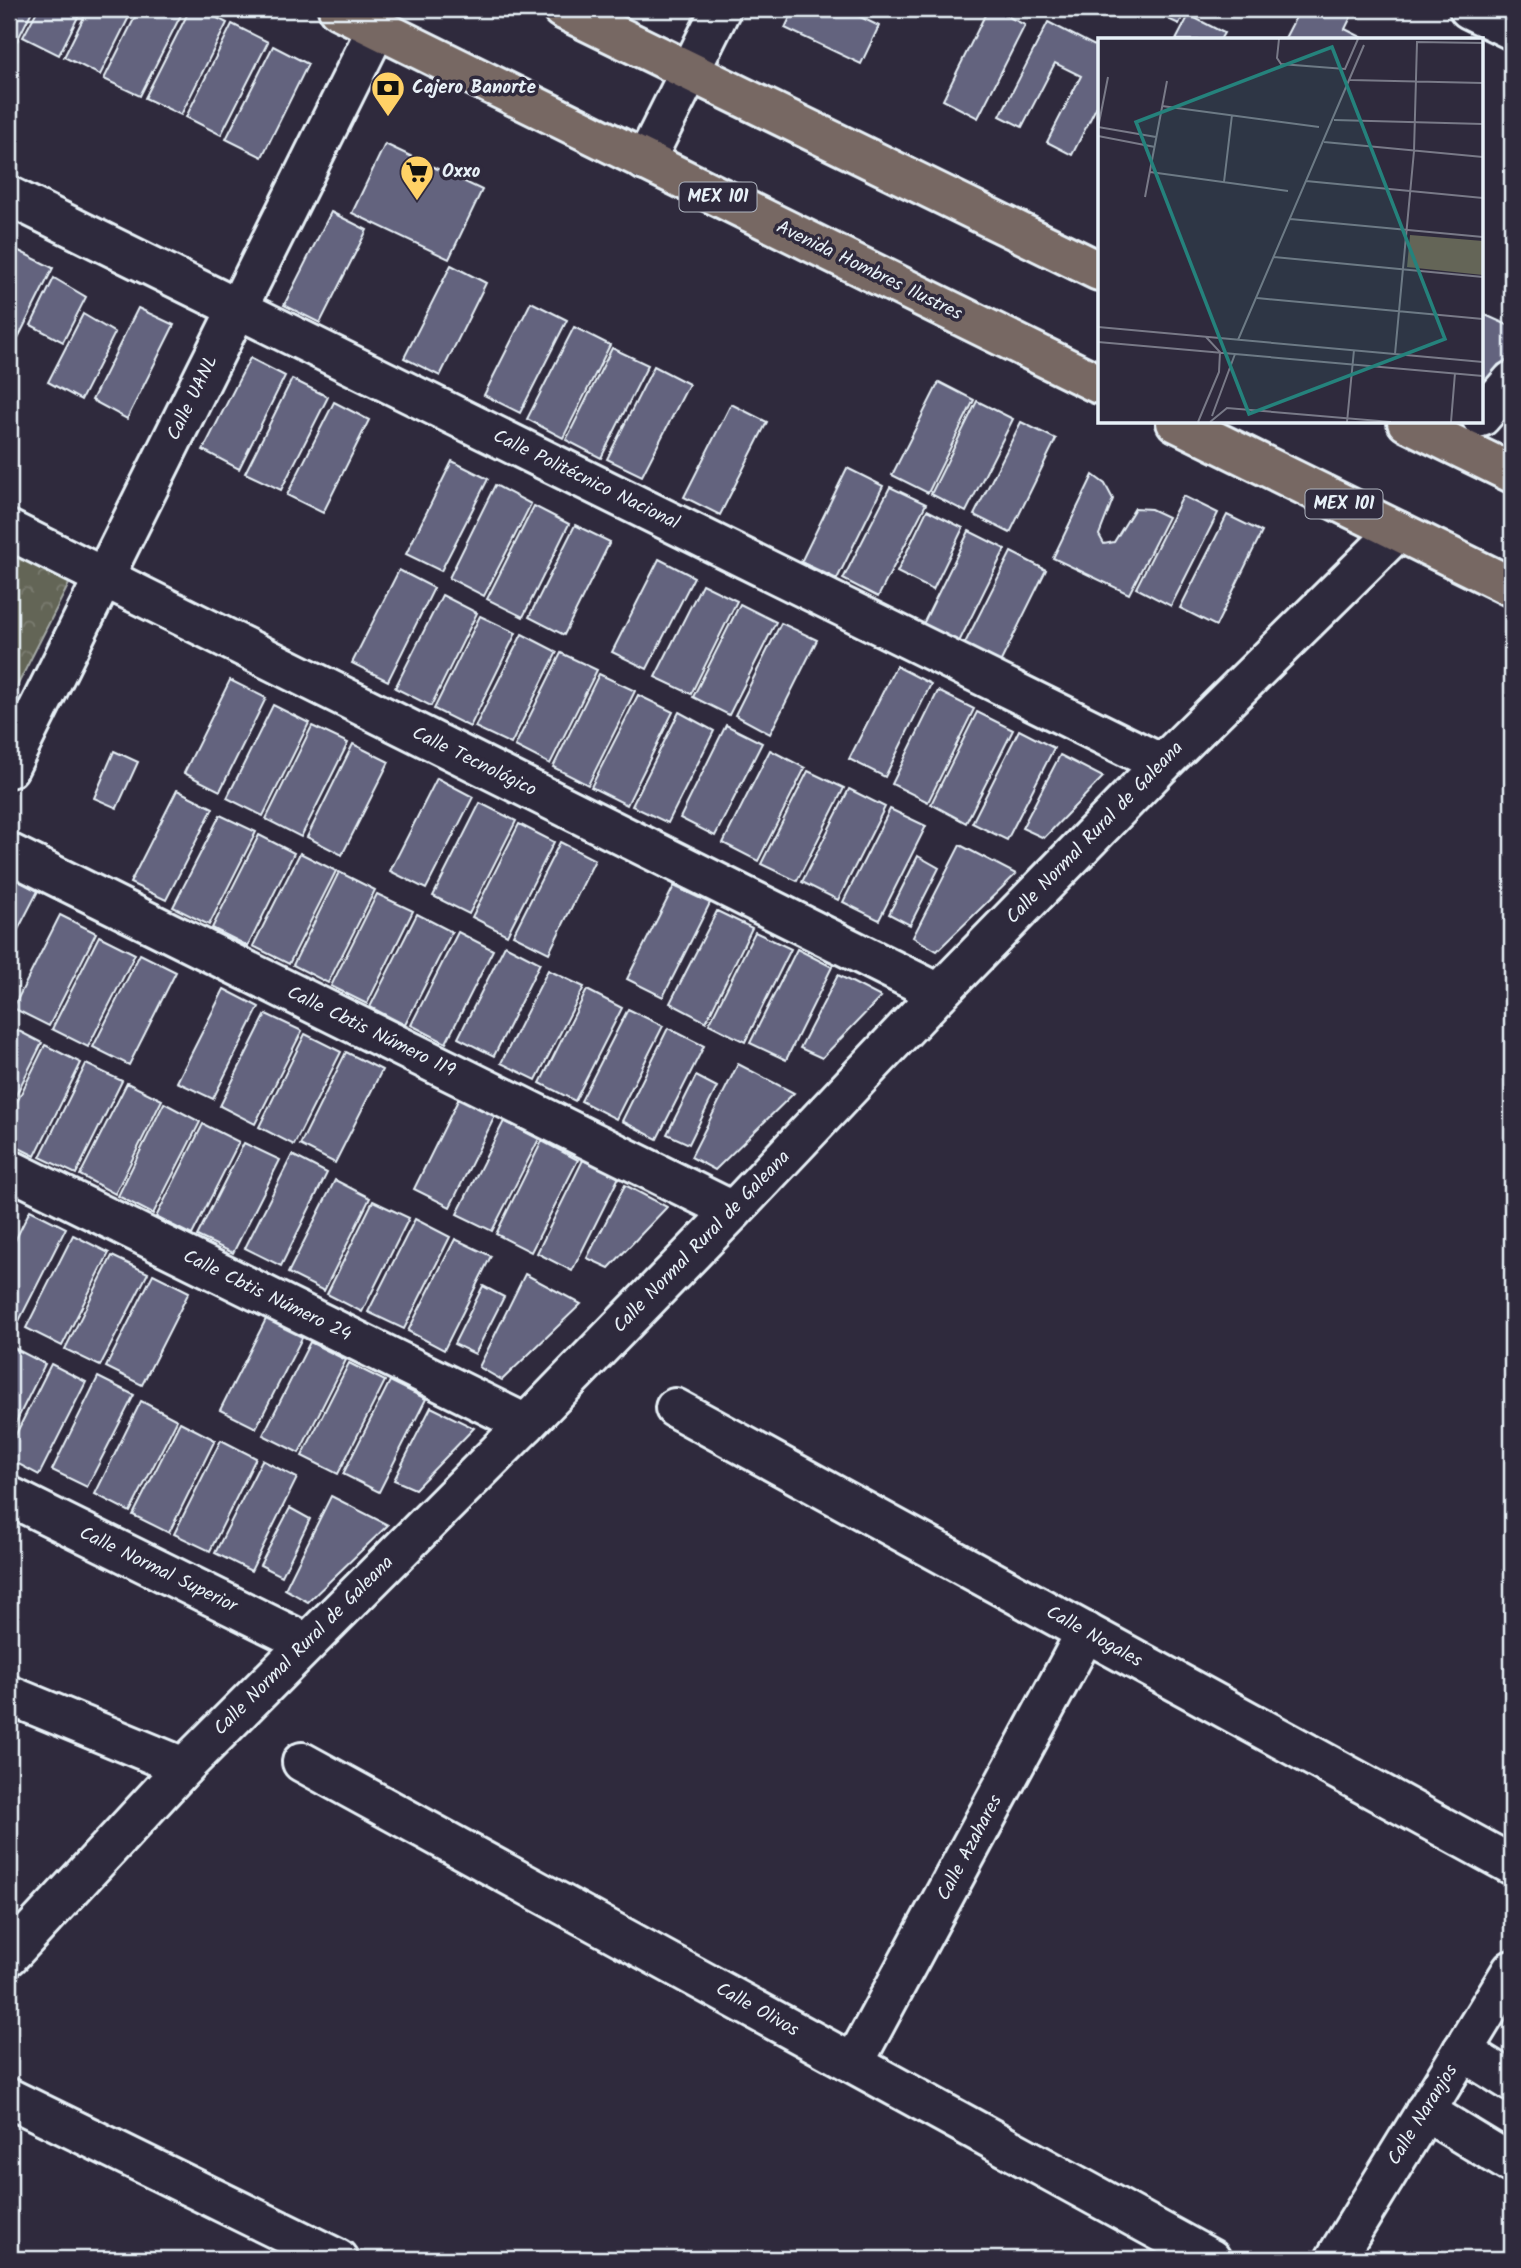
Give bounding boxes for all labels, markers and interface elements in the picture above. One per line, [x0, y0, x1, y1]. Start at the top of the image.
inset map [1098, 38, 1482, 424]
bank icon: Cajero Banorte [369, 69, 407, 118]
place label: Cajero Banorte [412, 73, 536, 103]
supermarket icon: Oxxo [398, 153, 436, 202]
place label: Oxxo [442, 157, 481, 187]
road number: MEX 101 [680, 182, 756, 212]
street label: Avenida Hombres Ilustres [771, 213, 967, 329]
street label: Calle UANL [159, 350, 227, 446]
street label: Calle Politécnico Nacional [488, 422, 685, 538]
road number: MEX 101 [1306, 490, 1382, 518]
street label: Calle Tecnológico [407, 719, 541, 805]
street label: Calle Normal Rural de Galeana [999, 735, 1191, 931]
street label: Calle Cbtis Número 119 [282, 978, 460, 1086]
street label: Calle Normal Rural de Galeana [606, 1144, 798, 1340]
street label: Calle Cbtis Número 24 [178, 1242, 356, 1350]
street label: Calle Normal Superior [74, 1519, 244, 1622]
street label: Calle Normal Rural de Galeana [207, 1549, 401, 1743]
street label: Calle Nogales [1040, 1598, 1148, 1676]
street label: Calle Azahares [929, 1789, 1011, 1907]
street label: Calle Olivos [710, 1975, 804, 2045]
street label: Calle Naranjos [1380, 2059, 1466, 2171]

